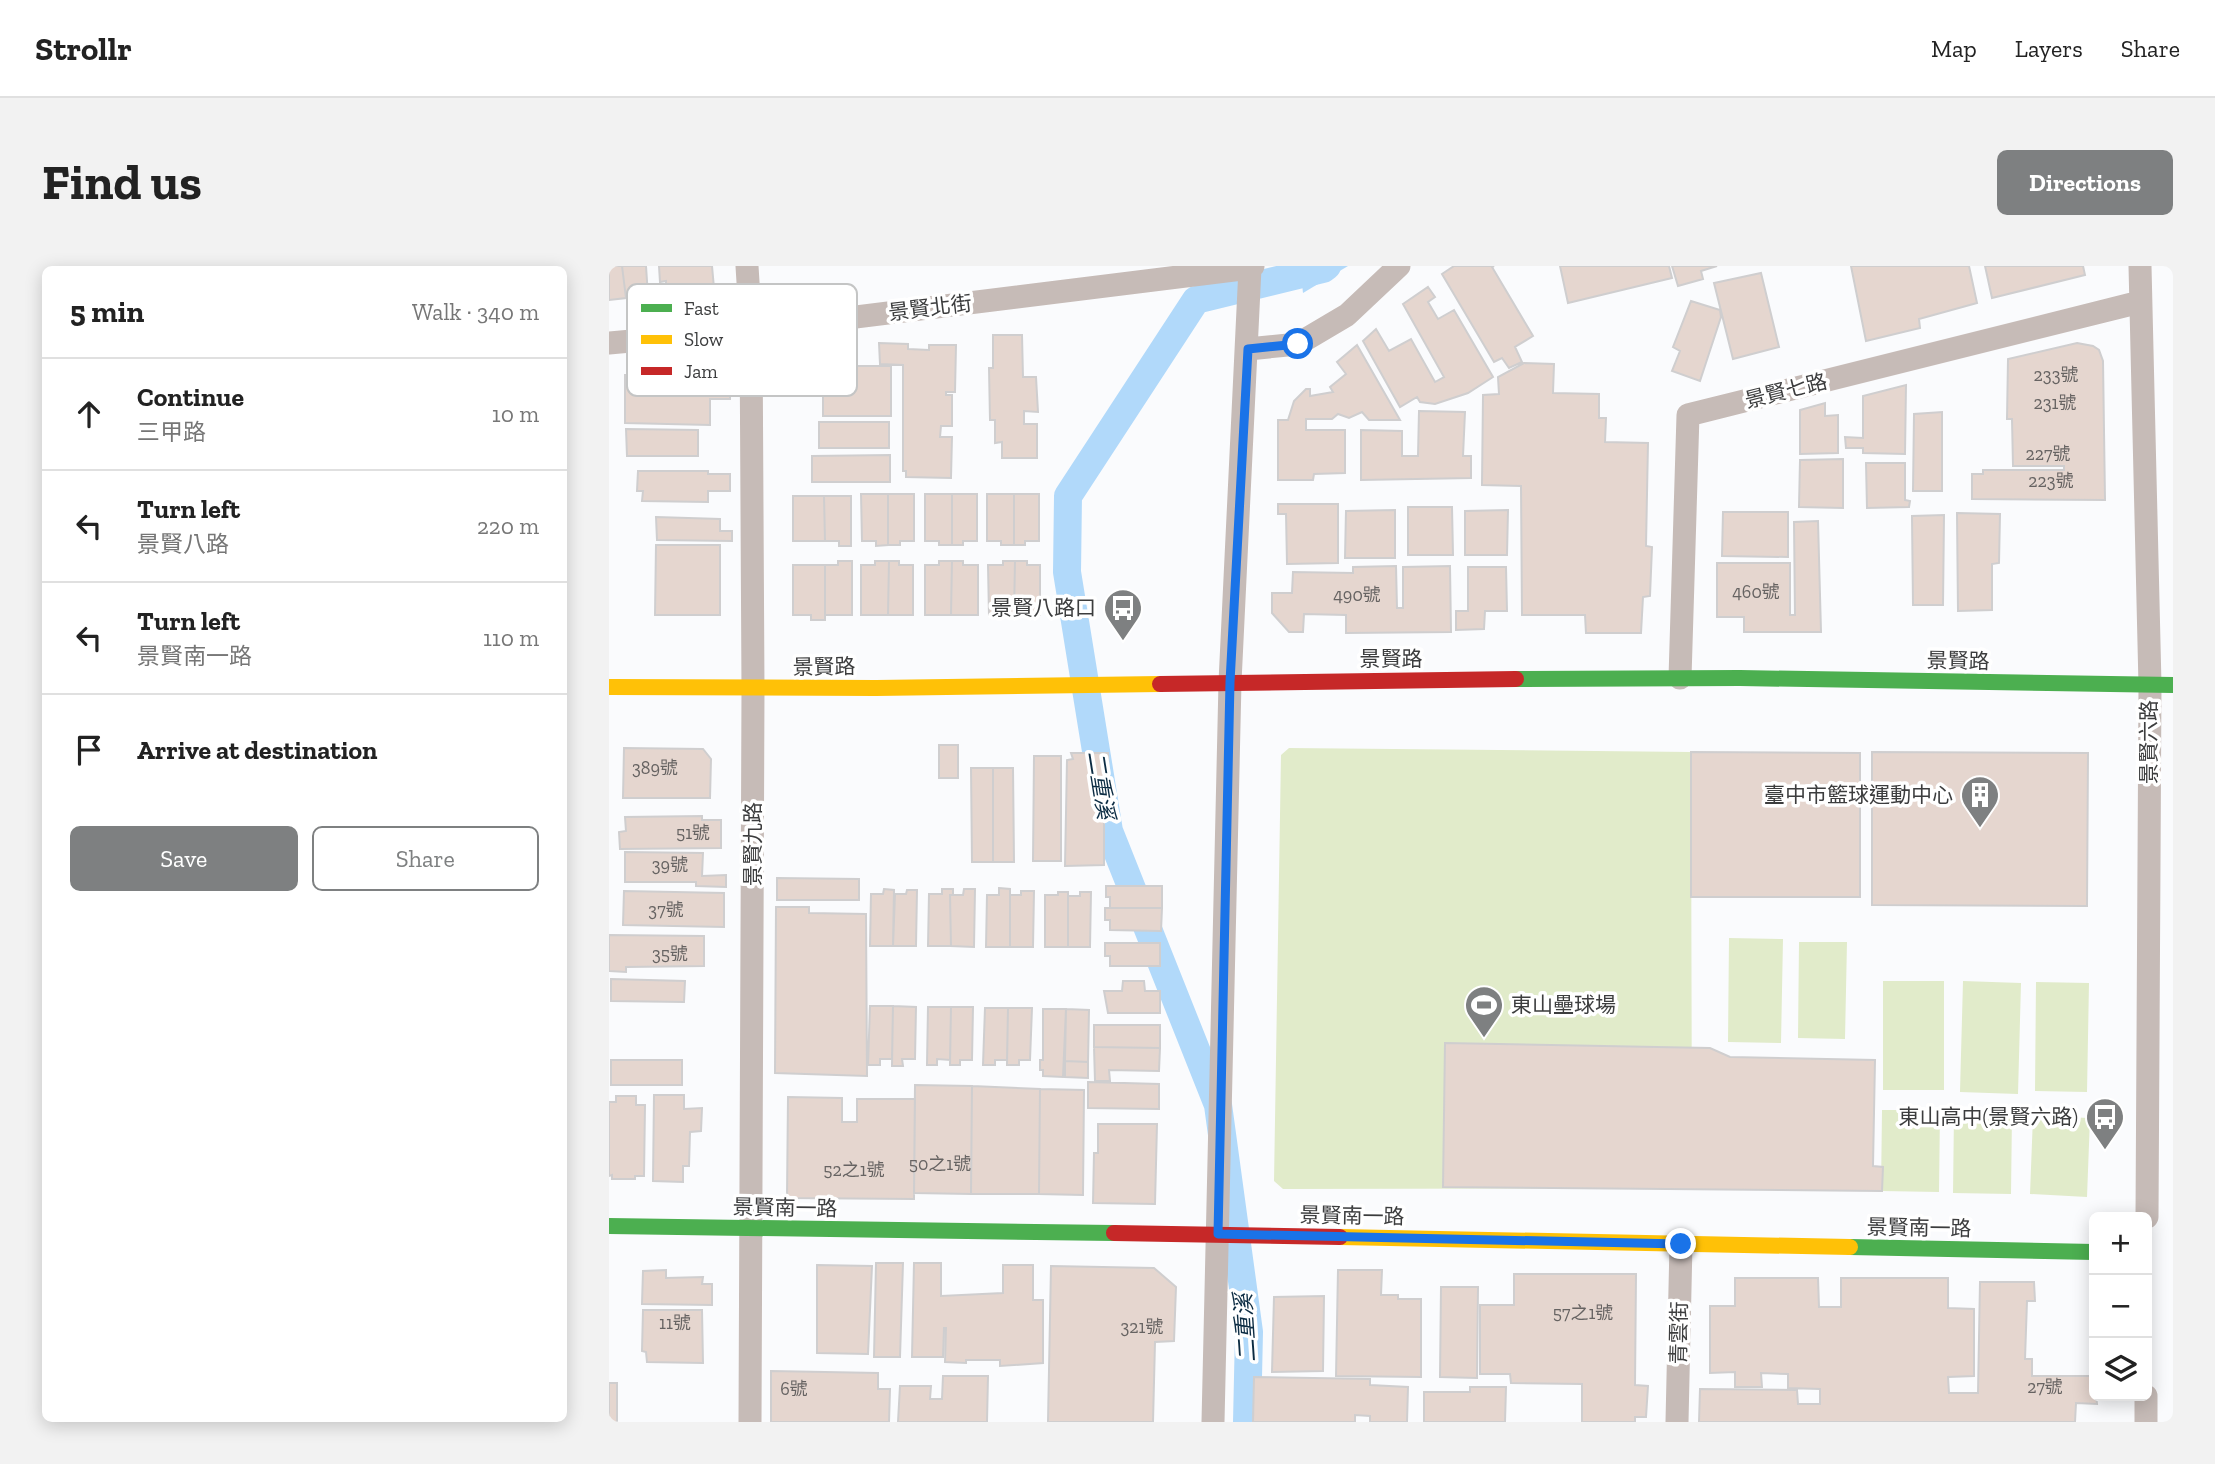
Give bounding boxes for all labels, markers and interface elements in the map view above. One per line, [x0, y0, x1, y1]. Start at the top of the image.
text: Strollr [35, 29, 132, 68]
text: Map [1931, 34, 1977, 63]
text: Layers [2015, 34, 2083, 63]
text: Share [2121, 34, 2180, 63]
button: Directions [1997, 150, 2173, 215]
text: Find us [42, 153, 202, 212]
legend [627, 284, 857, 396]
street label: 景賢北街 [887, 290, 973, 325]
text: 5 min [70, 294, 144, 330]
text: Fast [684, 297, 719, 320]
text: Walk · 340 m [412, 298, 539, 326]
text: Slow [684, 328, 724, 351]
route start [1282, 328, 1313, 359]
text: Jam [684, 360, 718, 383]
house number: 233號 [2034, 364, 2078, 386]
street label: 景賢七路 [1742, 368, 1830, 413]
text: Continue [137, 381, 244, 413]
house number: 231號 [2033, 392, 2077, 414]
icon: ahead [70, 395, 108, 433]
text: 10 m [492, 400, 539, 428]
text: 三甲路 [137, 418, 206, 446]
house number: 227號 [2025, 443, 2071, 465]
house number: 223號 [2028, 470, 2074, 492]
text: Turn left [137, 493, 240, 525]
icon: left [70, 507, 108, 545]
text: 220 m [477, 512, 539, 540]
text: 景賢八路 [137, 530, 229, 558]
house number: 460號 [1732, 581, 1780, 603]
house number: 490號 [1333, 584, 1381, 606]
bus stop icon: 景賢八路口 [1102, 587, 1144, 642]
place label: 景賢八路口 [991, 595, 1096, 620]
text: Turn left [137, 605, 240, 637]
icon: left [70, 619, 108, 657]
text: 110 m [483, 624, 539, 652]
text: 景賢南一路 [137, 642, 252, 670]
street label: 景賢路 [1360, 646, 1423, 671]
street label: 景賢路 [1926, 647, 1990, 674]
street label: 景賢路 [792, 653, 856, 680]
street label: 景賢六路 [2136, 700, 2161, 784]
icon: arrive [70, 731, 108, 769]
text: Arrive at destination [137, 734, 377, 766]
water label: 二重溪 [1082, 749, 1121, 824]
house number: 389號 [632, 757, 678, 779]
building icon: 臺中市籃球運動中心 [1959, 774, 2001, 829]
place label: 臺中市籃球運動中心 [1764, 782, 1953, 807]
street label: 景賢九路 [740, 802, 765, 886]
house number: 51號 [676, 822, 710, 844]
button: Save [70, 826, 298, 891]
button: Share [312, 826, 539, 891]
house number: 39號 [652, 854, 688, 876]
house number: 37號 [648, 899, 684, 921]
house number: 35號 [652, 943, 688, 965]
sports icon: 東山壘球場 [1463, 984, 1505, 1039]
place label: 東山壘球場 [1511, 992, 1616, 1017]
bus stop icon: 東山高中(景賢六路) [2084, 1096, 2126, 1151]
place label: 東山高中(景賢六路) [1898, 1104, 2078, 1129]
house number: 50之1號 [909, 1153, 971, 1175]
house number: 52之1號 [823, 1159, 885, 1181]
street label: 景賢南一路 [732, 1194, 838, 1221]
street label: 景賢南一路 [1299, 1202, 1405, 1229]
map controls [2089, 1212, 2152, 1401]
button: + [2089, 1212, 2152, 1275]
street label: 景賢南一路 [1866, 1214, 1972, 1241]
route end [1665, 1228, 1696, 1259]
button: − [2089, 1275, 2152, 1338]
water label: 二重溪 [1228, 1290, 1261, 1363]
street label: 青雲街 [1665, 1301, 1692, 1365]
house number: 57之1號 [1553, 1302, 1613, 1324]
house number: 11號 [659, 1312, 691, 1334]
house number: 321號 [1120, 1316, 1164, 1338]
button: layers [2089, 1338, 2152, 1401]
house number: 27號 [2027, 1376, 2063, 1398]
house number: 6號 [780, 1378, 808, 1400]

